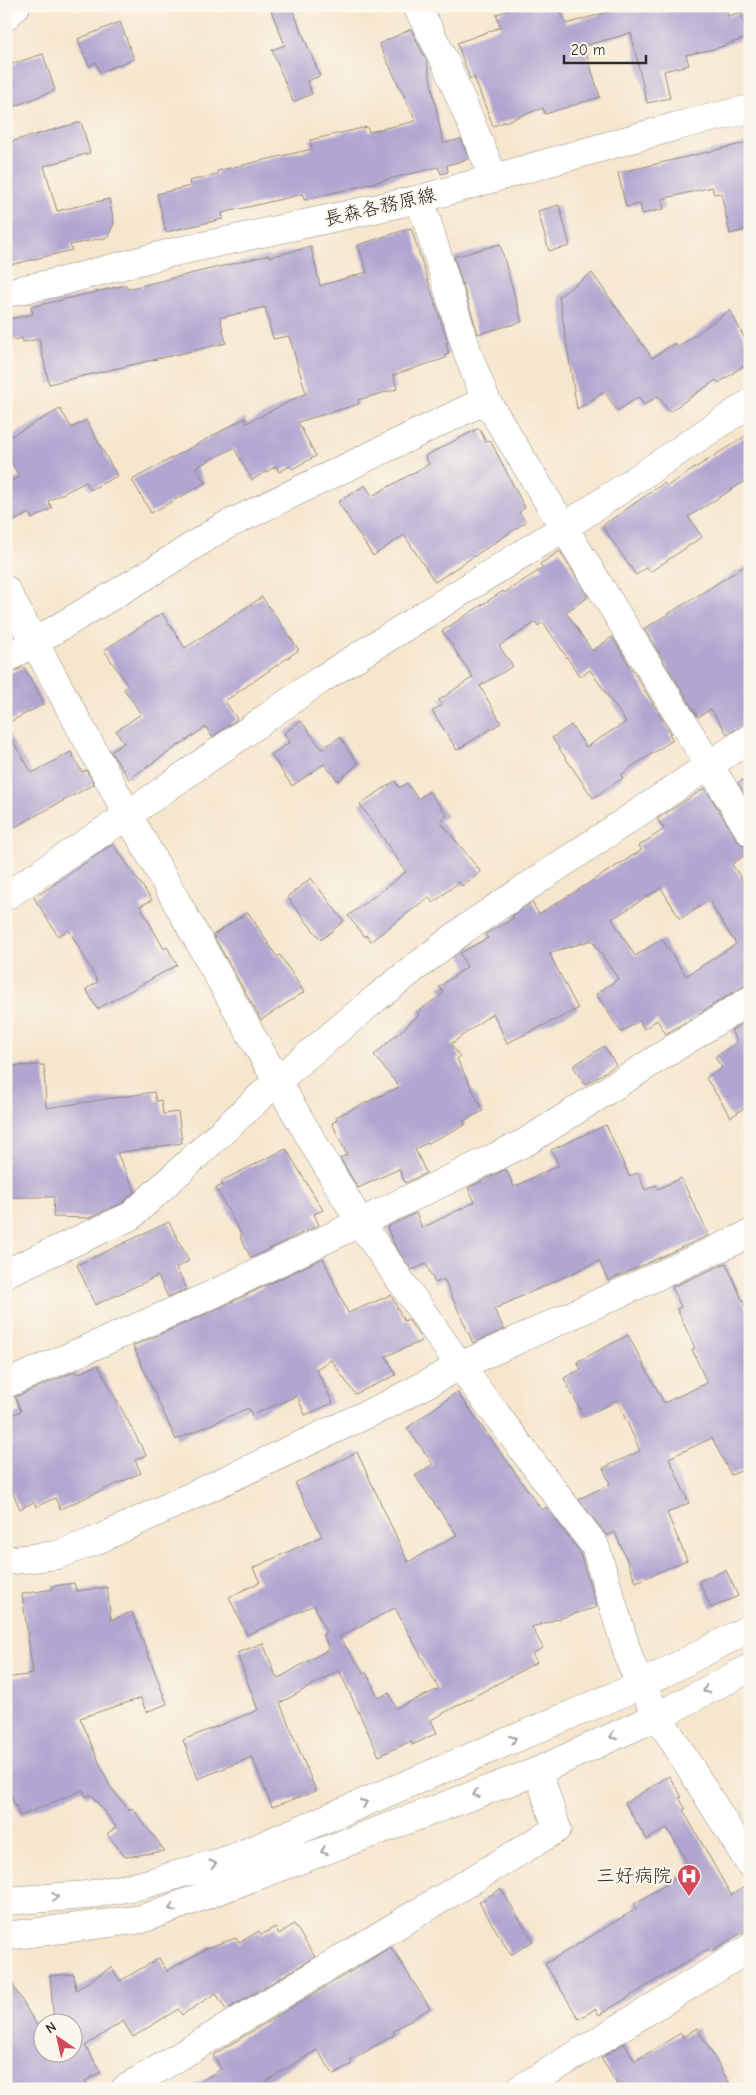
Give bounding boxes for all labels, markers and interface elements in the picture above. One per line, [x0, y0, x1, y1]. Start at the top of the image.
scale bar [564, 32, 646, 64]
text: 20 m [571, 41, 605, 59]
street label: 長森各務原線 [322, 183, 438, 231]
one-way arrow [703, 1684, 712, 1694]
one-way arrow [609, 1730, 618, 1740]
one-way arrow [508, 1735, 517, 1746]
one-way arrow [472, 1788, 481, 1798]
one-way arrow [359, 1799, 368, 1809]
one-way arrow [320, 1845, 329, 1855]
one-way arrow [209, 1860, 217, 1870]
hospital icon: 三好病院 [676, 1863, 702, 1897]
place label: 三好病院 [596, 1865, 672, 1887]
one-way arrow [51, 1892, 59, 1903]
one-way arrow [168, 1902, 177, 1912]
north arrow [32, 2012, 82, 2062]
text: N [42, 2018, 60, 2037]

